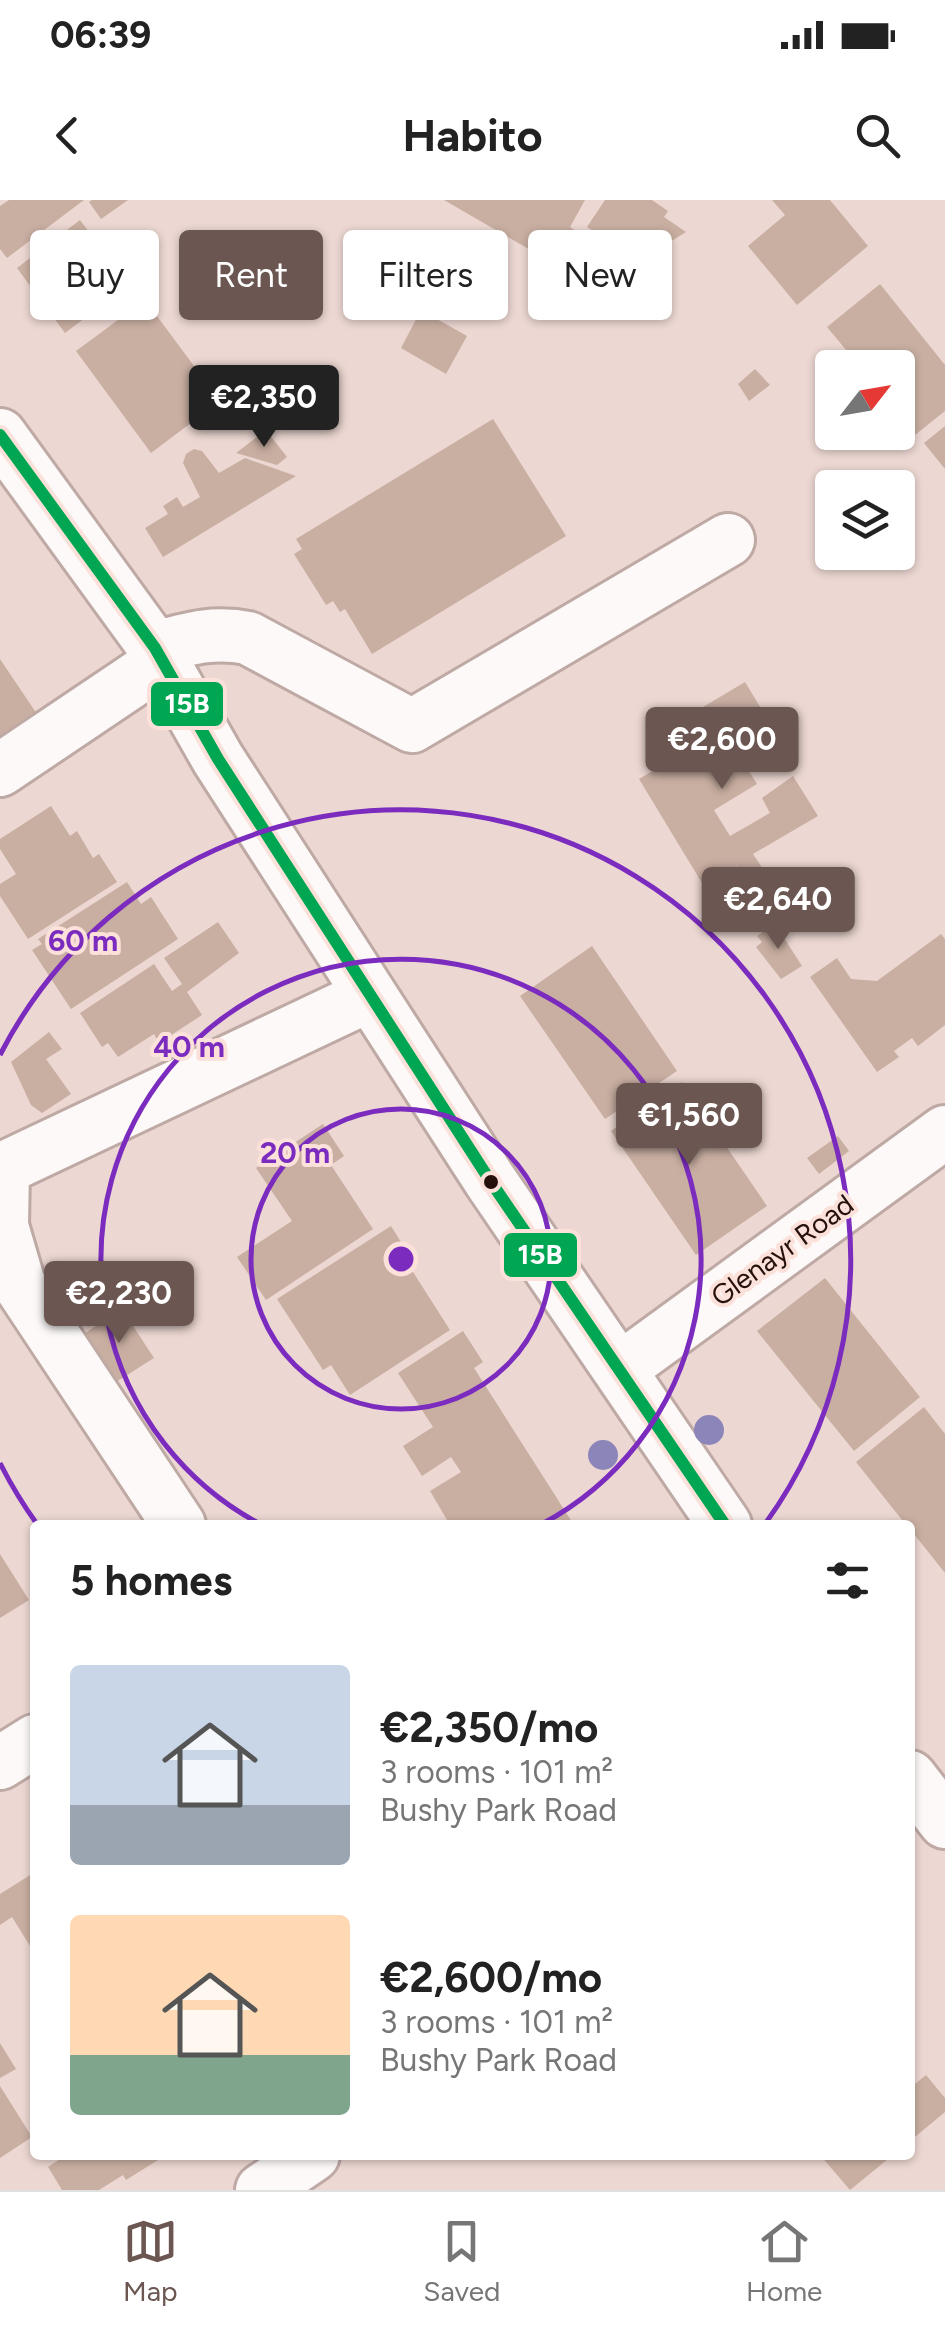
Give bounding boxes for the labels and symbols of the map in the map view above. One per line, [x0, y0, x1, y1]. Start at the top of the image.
north arrow [815, 350, 915, 450]
pin: €2,350 [183, 365, 345, 450]
line badge: 15B [149, 680, 225, 728]
text: 15B [164, 686, 210, 720]
pin: €2,600 [641, 707, 803, 792]
pin: €2,640 [697, 867, 859, 952]
text: 60 m [48, 922, 118, 959]
text: 40 m [153, 1028, 225, 1065]
pin: €1,560 [608, 1083, 770, 1168]
text: 20 m [260, 1134, 330, 1171]
unlabelled marker [481, 1172, 501, 1192]
street label: Glenayr Road [704, 1187, 860, 1313]
line badge: 15B [502, 1231, 579, 1279]
text: 15B [517, 1237, 563, 1271]
centre of rings [383, 1241, 419, 1277]
pin: €2,230 [38, 1261, 200, 1346]

